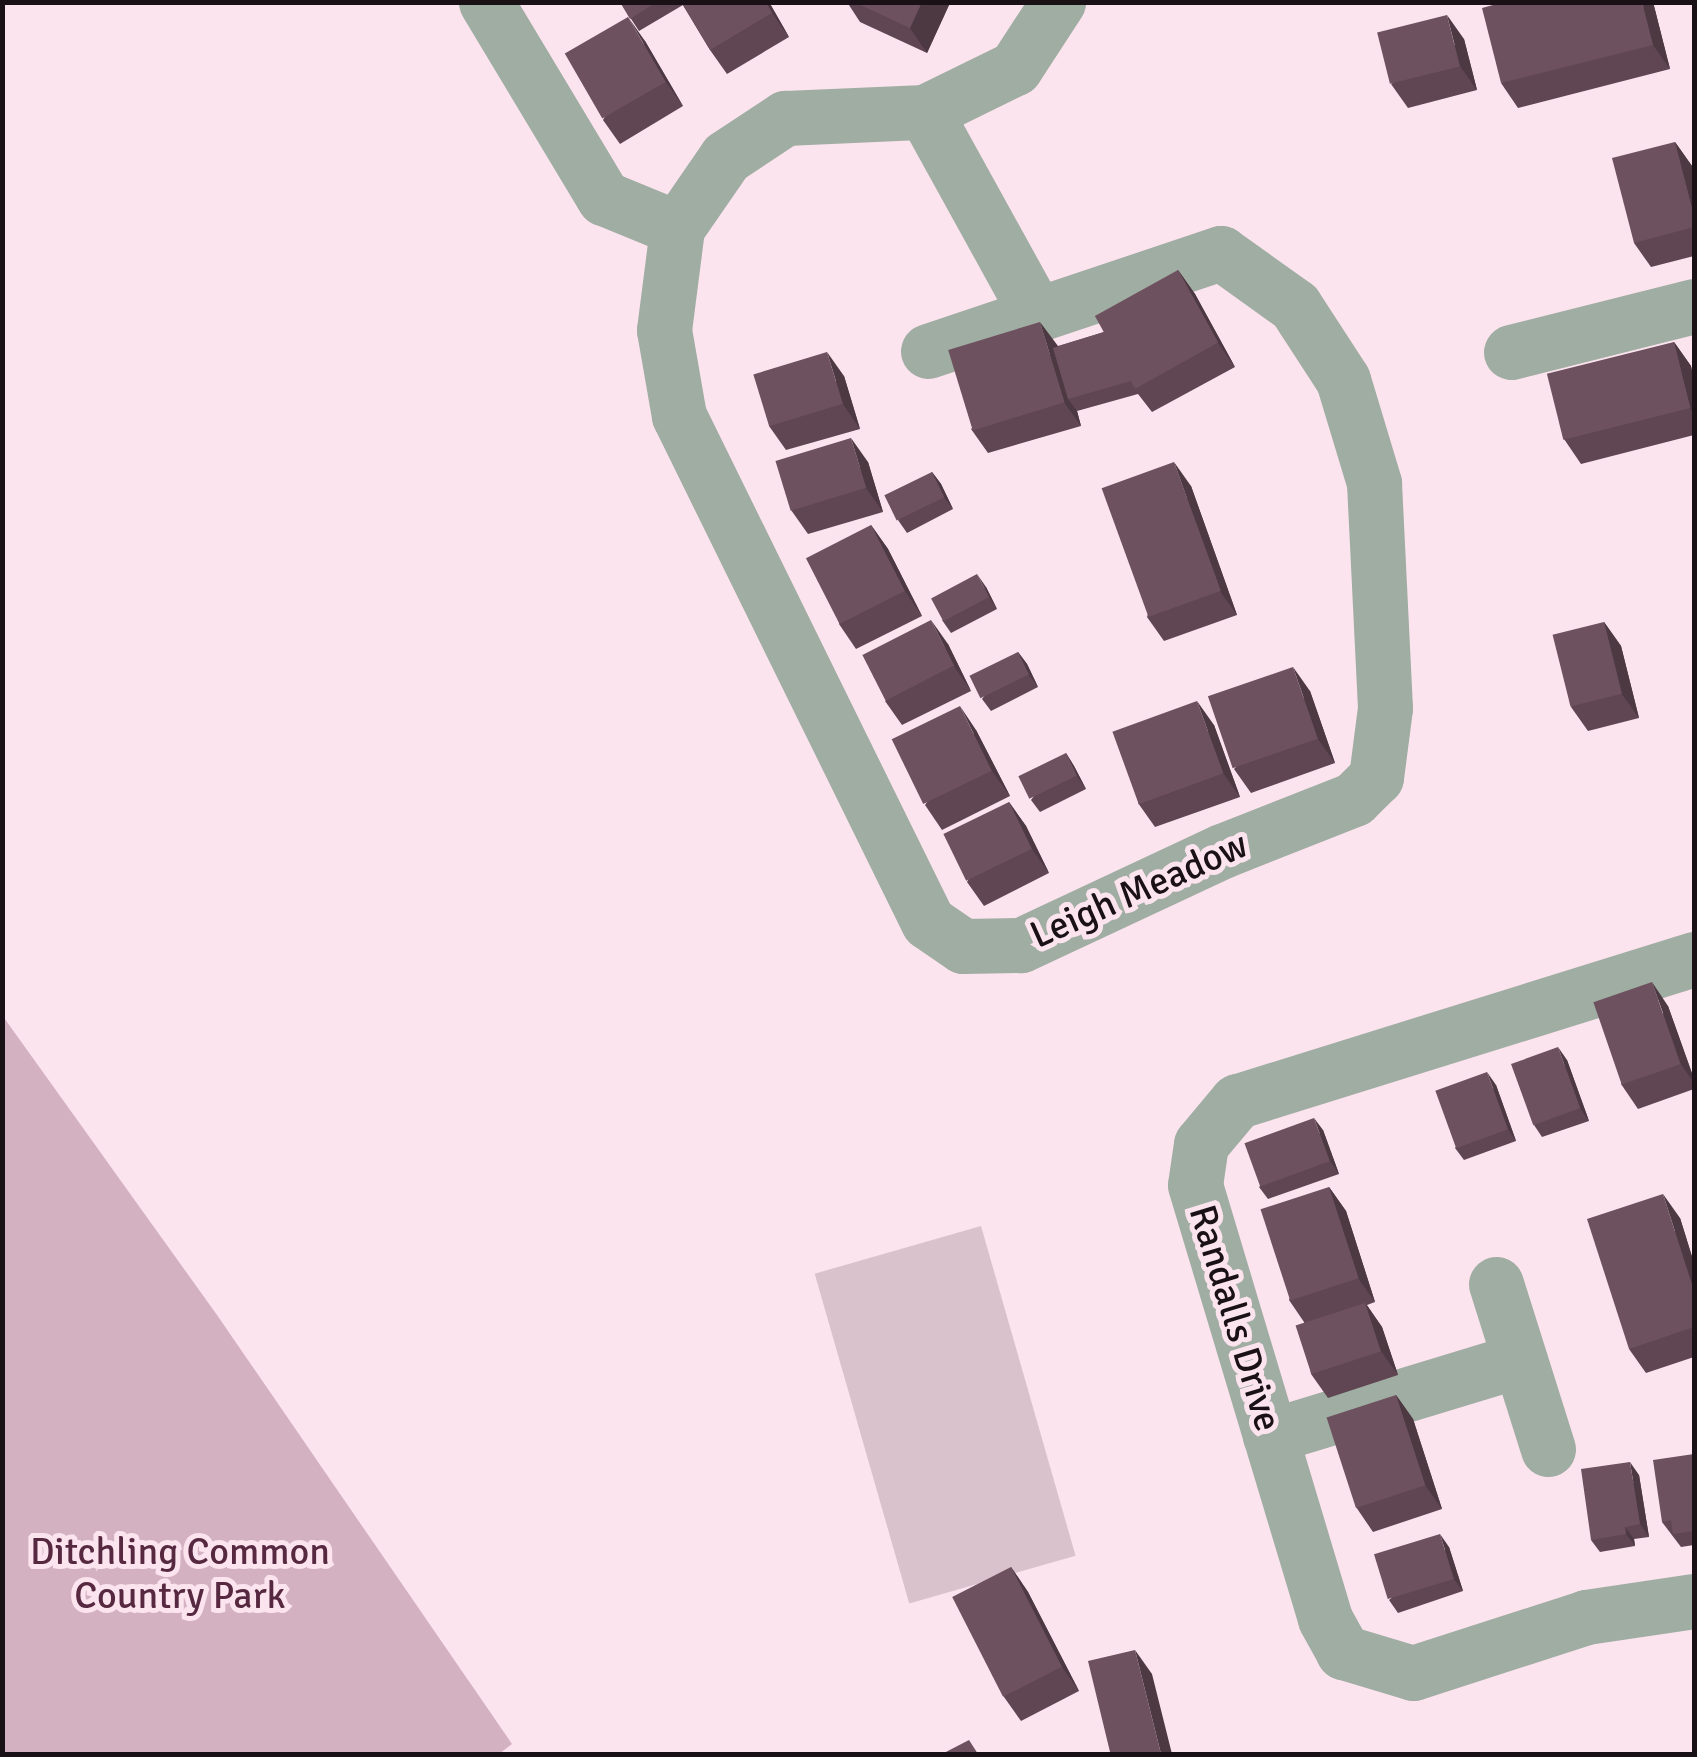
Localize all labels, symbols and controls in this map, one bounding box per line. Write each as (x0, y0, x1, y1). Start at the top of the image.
street label: Leigh Meadow (1023, 822, 1255, 958)
street label: Randalls Drive (1179, 1200, 1291, 1436)
park label: Ditchling Common Country Park (30, 1529, 330, 1618)

